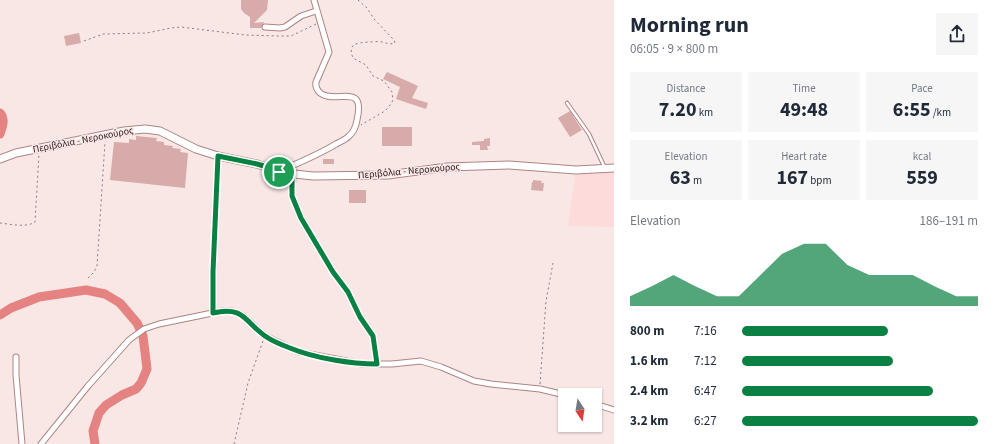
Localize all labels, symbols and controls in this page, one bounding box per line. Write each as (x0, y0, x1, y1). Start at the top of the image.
text: Morning run (630, 9, 749, 41)
button: share (936, 13, 978, 55)
text: 06:05 · 9 × 800 m (630, 40, 718, 58)
text: Distance (666, 81, 706, 96)
text: Time (792, 81, 816, 96)
text: Pace (911, 81, 933, 96)
text: 7.20 (659, 96, 696, 124)
text: 49:48 (780, 96, 828, 124)
text: 6:55 (893, 96, 931, 124)
text: km (696, 105, 713, 120)
text: /km (931, 105, 951, 120)
street label: Περιβόλια - Νεροκούρος (32, 123, 135, 157)
text: Elevation (665, 149, 707, 164)
text: Heart rate (781, 149, 827, 164)
text: kcal (913, 149, 931, 164)
pin (262, 155, 296, 189)
street label: Περιβόλια - Νεροκούρος (357, 160, 461, 182)
icon: arrive (268, 161, 290, 183)
text: 63 (670, 164, 691, 192)
text: 167 (776, 164, 808, 192)
text: 559 (906, 164, 938, 192)
text: m (691, 173, 702, 188)
text: bpm (808, 173, 832, 188)
text: Elevation (630, 212, 681, 230)
text: 186–191 m (920, 212, 978, 230)
text: 800 m (630, 322, 664, 340)
text: 7:16 (694, 322, 717, 340)
text: 1.6 km (630, 352, 669, 370)
text: 7:12 (694, 352, 717, 370)
text: 2.4 km (630, 382, 669, 400)
text: 6:47 (694, 382, 717, 400)
north arrow (558, 388, 602, 432)
map controls (558, 388, 602, 432)
text: 3.2 km (630, 412, 669, 430)
text: 6:27 (694, 412, 717, 430)

